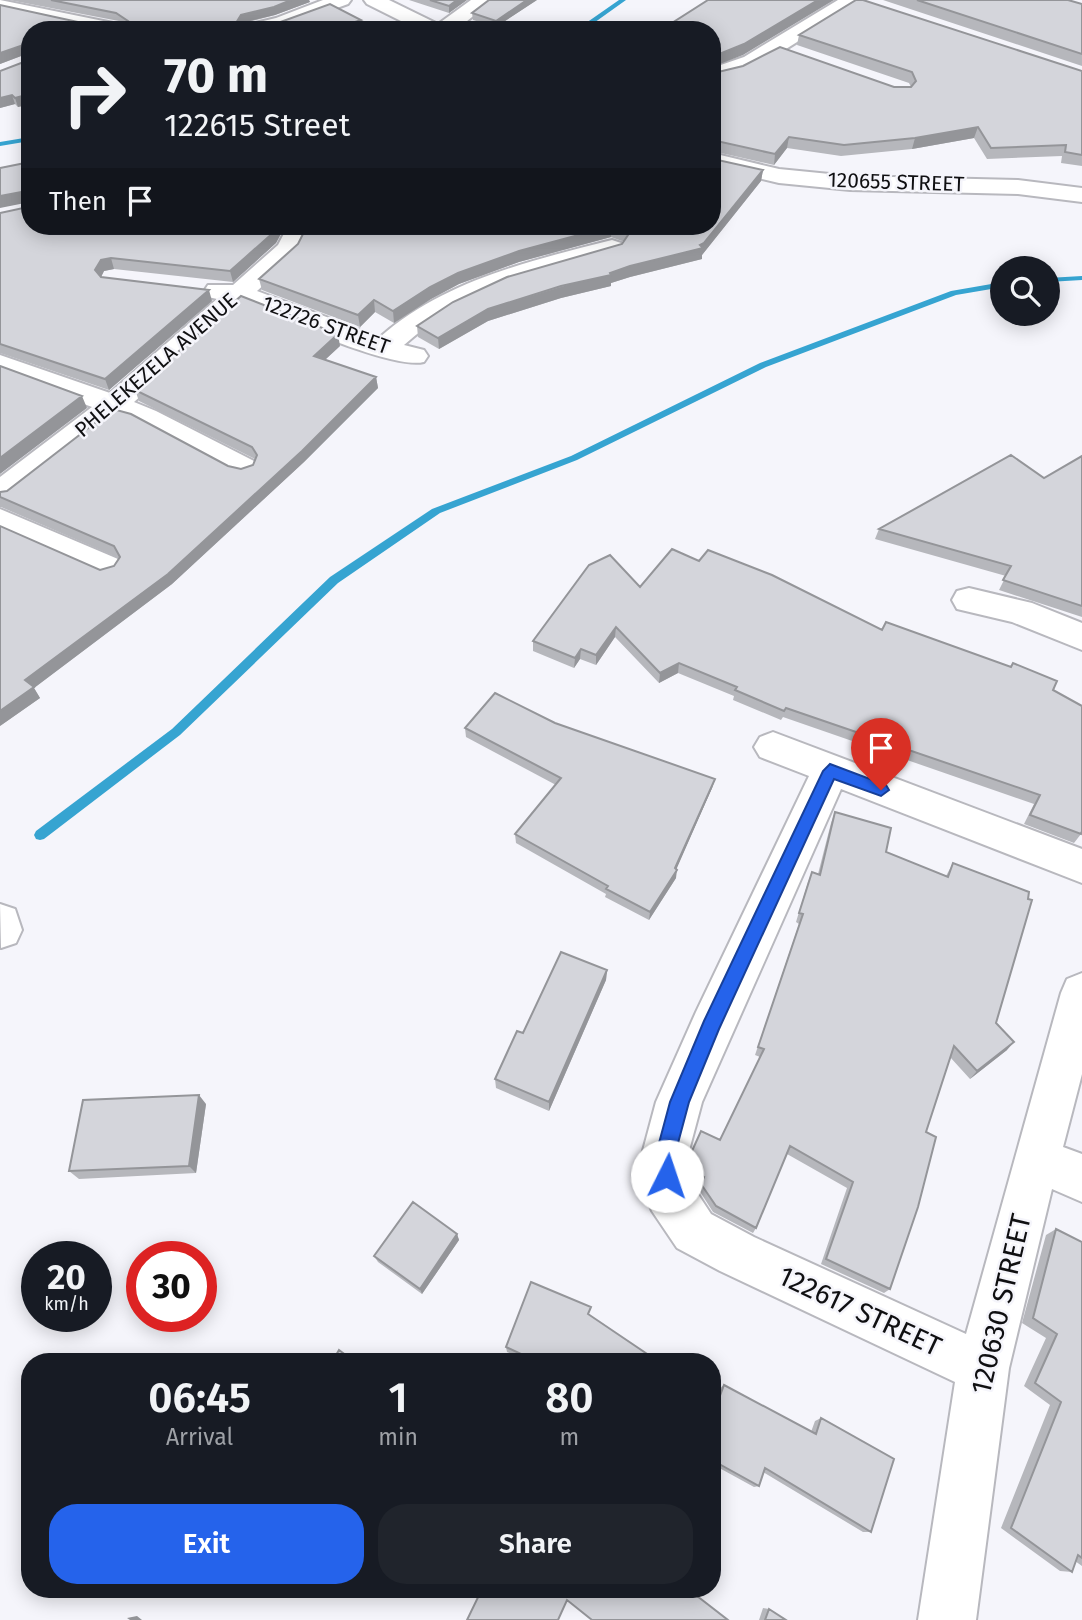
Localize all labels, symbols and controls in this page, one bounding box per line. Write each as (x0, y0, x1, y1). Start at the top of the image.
text: 70 m (164, 46, 268, 105)
icon: right (49, 49, 140, 140)
text: 122615 Street (164, 106, 350, 144)
street label: 120655 STREET (827, 167, 965, 197)
icon: arrive (121, 182, 159, 220)
text: Then (49, 186, 107, 217)
map controls (990, 256, 1060, 326)
button: search (990, 256, 1060, 326)
street label: PHELEKEZELA AVENUE (69, 287, 243, 443)
street label: 122726 STREET (259, 290, 393, 360)
pin (851, 718, 911, 790)
icon: arrive (862, 729, 900, 767)
position arrow (630, 1139, 704, 1213)
street label: 120630 STREET (964, 1210, 1038, 1397)
speed limit sign: 30 (126, 1241, 217, 1332)
text: 20 (47, 1256, 86, 1298)
street label: 122617 STREET (773, 1259, 947, 1363)
text: km/h (44, 1293, 89, 1315)
text: 06:45 (148, 1373, 251, 1423)
text: 1 (389, 1373, 408, 1423)
text: 80 (545, 1373, 594, 1423)
text: Arrival (166, 1423, 233, 1451)
text: min (378, 1423, 418, 1451)
text: m (560, 1423, 579, 1451)
button: Exit (49, 1504, 364, 1584)
button: Share (378, 1504, 693, 1584)

